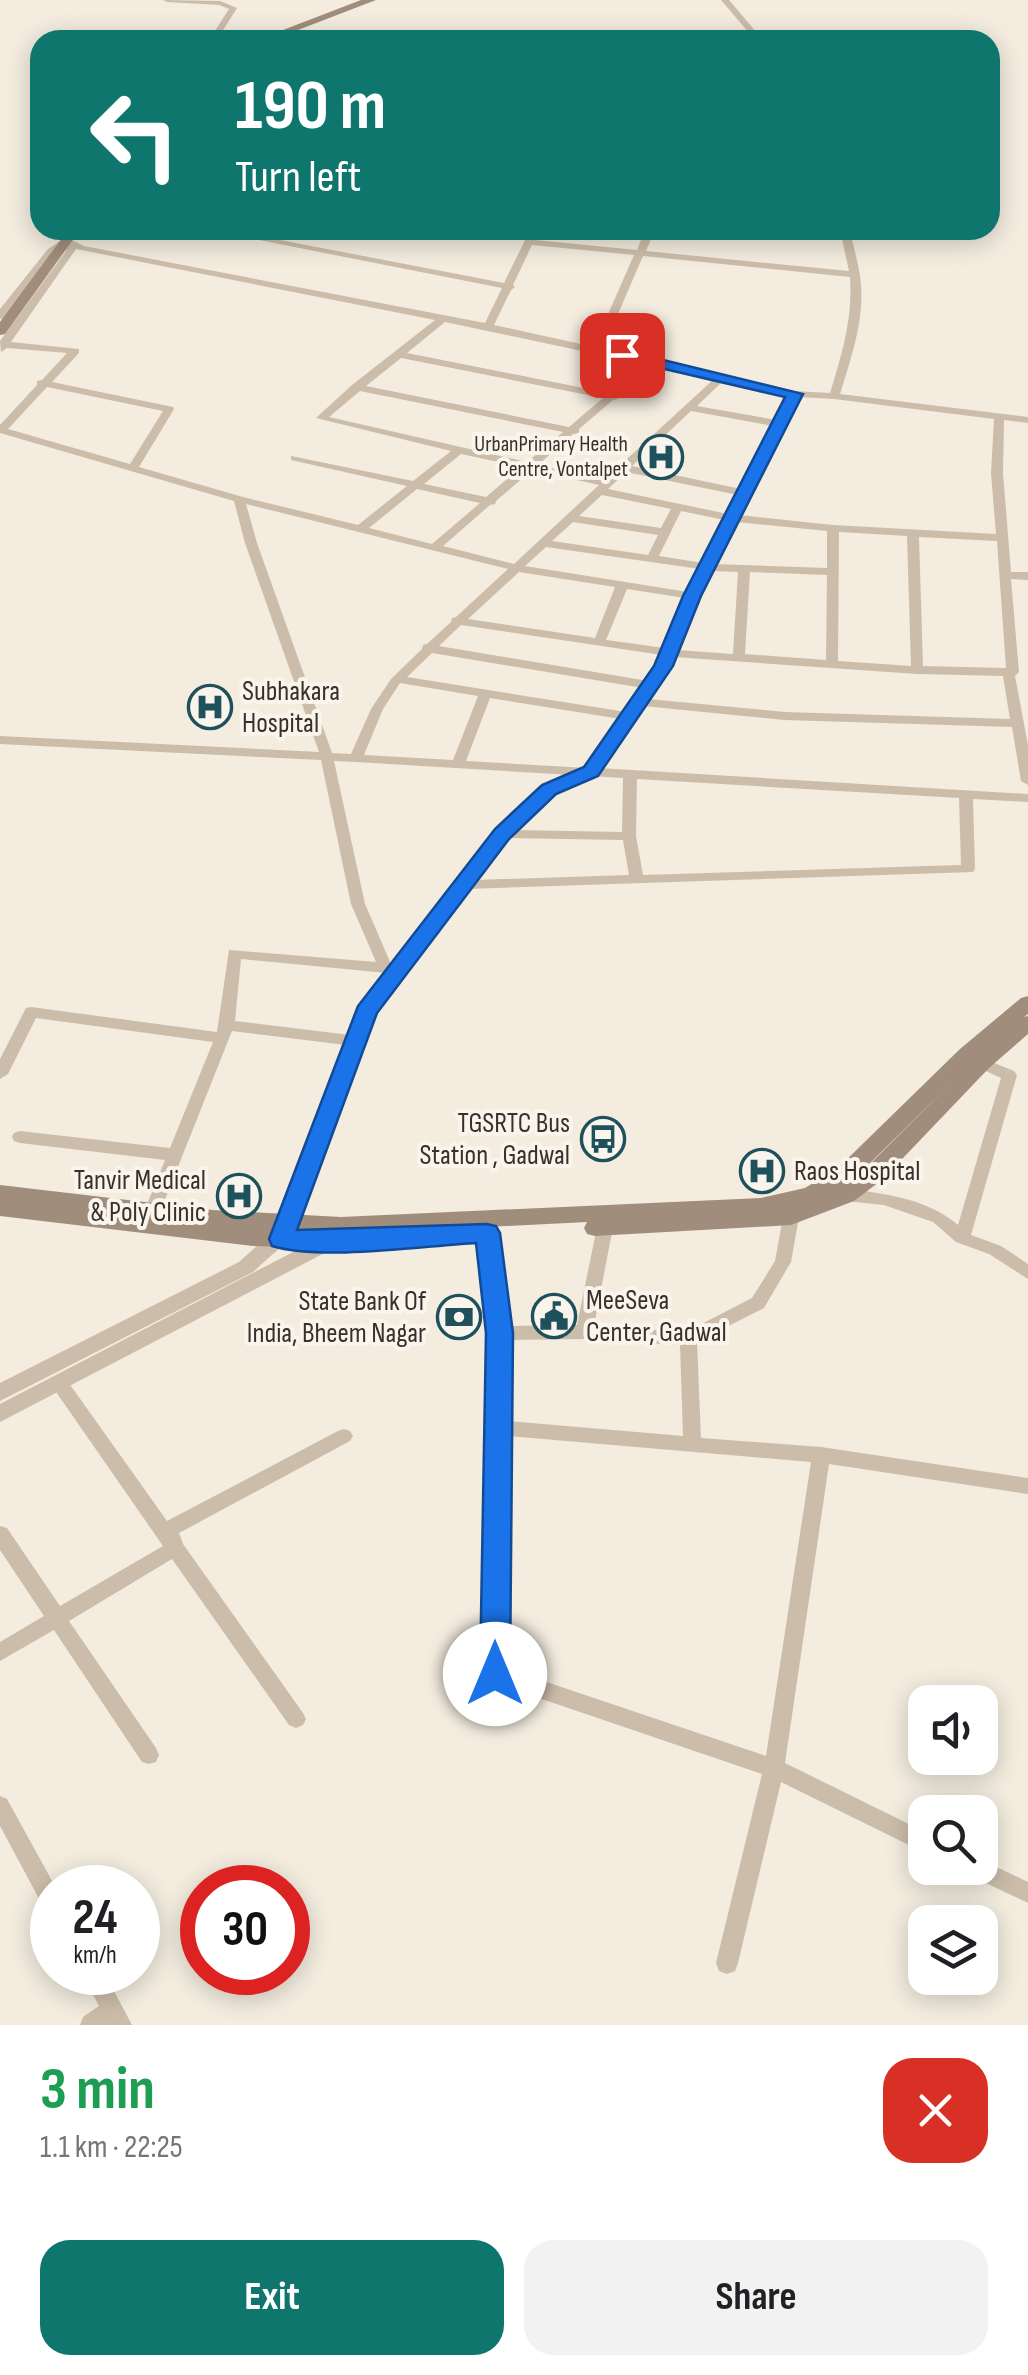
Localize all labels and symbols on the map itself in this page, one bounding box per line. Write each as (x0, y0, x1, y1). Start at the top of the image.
pin (580, 313, 665, 398)
place label: UrbanPrimary Health Centre, Vontalpet (474, 431, 628, 483)
hospital icon: UrbanPrimary Health Centre, Vontalpet (638, 434, 684, 480)
place label: Subhakara Hospital (242, 675, 340, 740)
hospital icon: Subhakara Hospital (187, 684, 233, 730)
place label: TGSRTC Bus Station , Gadwal (420, 1107, 570, 1172)
bus stop icon: TGSRTC Bus Station , Gadwal (580, 1116, 626, 1162)
hospital icon: Raos Hospital (739, 1148, 785, 1194)
place label: Raos Hospital (794, 1155, 921, 1188)
place label: Tanvir Medical & Poly Clinic (74, 1164, 206, 1229)
hospital icon: Tanvir Medical & Poly Clinic (216, 1173, 262, 1219)
place label: MeeSeva Center, Gadwal (586, 1284, 727, 1349)
place label: State Bank Of India, Bheem Nagar (247, 1285, 427, 1350)
public building icon: MeeSeva Center, Gadwal (531, 1293, 577, 1339)
bank icon: State Bank Of India, Bheem Nagar (436, 1294, 482, 1340)
position arrow (443, 1622, 547, 1726)
speed limit sign: 30 (180, 1865, 310, 1995)

